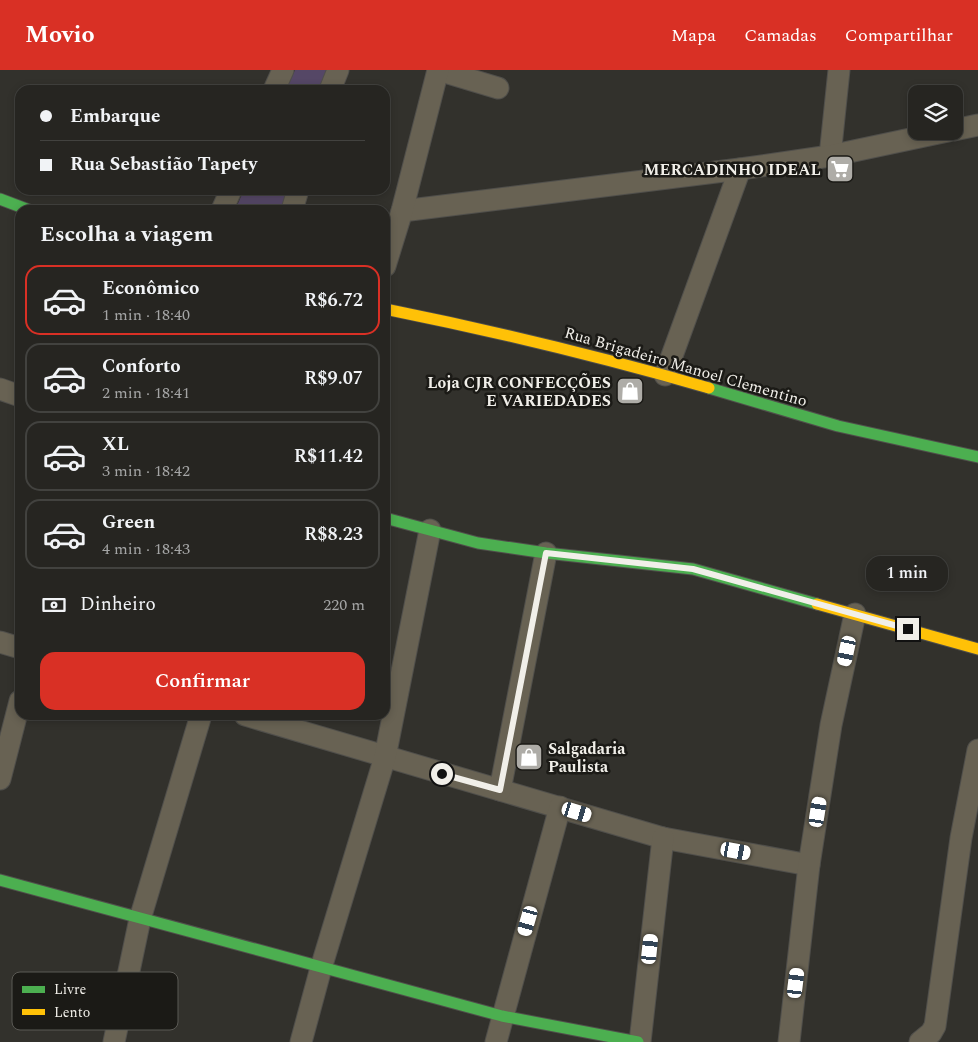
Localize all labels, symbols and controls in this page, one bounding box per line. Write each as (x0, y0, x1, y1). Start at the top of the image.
text: Movio (25, 17, 95, 53)
text: Mapa (671, 22, 716, 49)
text: Camadas (744, 22, 817, 49)
text: Compartilhar (845, 22, 953, 49)
map controls (908, 85, 963, 140)
button: layers (908, 85, 963, 140)
text: Embarque (70, 102, 160, 131)
text: Rua Sebastião Tapety (70, 150, 257, 179)
supermarket icon: MERCADINHO IDEAL (825, 154, 855, 184)
place label: MERCADINHO IDEAL (644, 158, 821, 182)
text: Escolha a viagem (40, 218, 213, 251)
text: Econômico (102, 274, 199, 303)
icon: car (42, 278, 87, 323)
text: R$6.72 (304, 286, 363, 315)
text: 1 min · 18:40 (102, 303, 190, 327)
street label: Rua Brigadeiro Manoel Clementino (562, 321, 810, 413)
text: Conforto (102, 352, 181, 381)
icon: car (42, 356, 87, 401)
text: R$9.07 (304, 364, 363, 393)
place label: Loja CJR CONFECÇÕES E VARIEDADES (427, 371, 611, 413)
shop icon: Loja CJR CONFECÇÕES E VARIEDADES (615, 376, 645, 406)
text: 2 min · 18:41 (102, 381, 190, 405)
text: XL (102, 430, 129, 459)
icon: car (42, 434, 87, 479)
text: R$11.42 (294, 442, 363, 471)
text: 3 min · 18:42 (102, 459, 190, 483)
text: Green (102, 508, 155, 537)
icon: car (42, 512, 87, 557)
text: R$8.23 (304, 520, 363, 549)
text: 4 min · 18:43 (102, 537, 190, 561)
callout: 1 min (867, 556, 949, 592)
text: 1 min (886, 561, 928, 585)
text: Dinheiro (80, 590, 156, 619)
icon: cash (40, 591, 68, 619)
text: 220 m (323, 593, 365, 617)
route end (897, 618, 919, 640)
car (836, 635, 857, 667)
button: Confirmar (40, 652, 365, 710)
place label: Salgadaria Paulista (548, 737, 626, 779)
shop icon: Salgadaria Paulista (514, 742, 544, 772)
route start (431, 763, 453, 785)
car (808, 796, 827, 828)
car (560, 800, 593, 824)
car (719, 841, 752, 861)
car (516, 905, 539, 937)
car (640, 933, 659, 965)
car (786, 967, 805, 999)
legend (12, 972, 178, 1030)
text: Livre (54, 979, 87, 1000)
text: Lento (54, 1002, 90, 1023)

